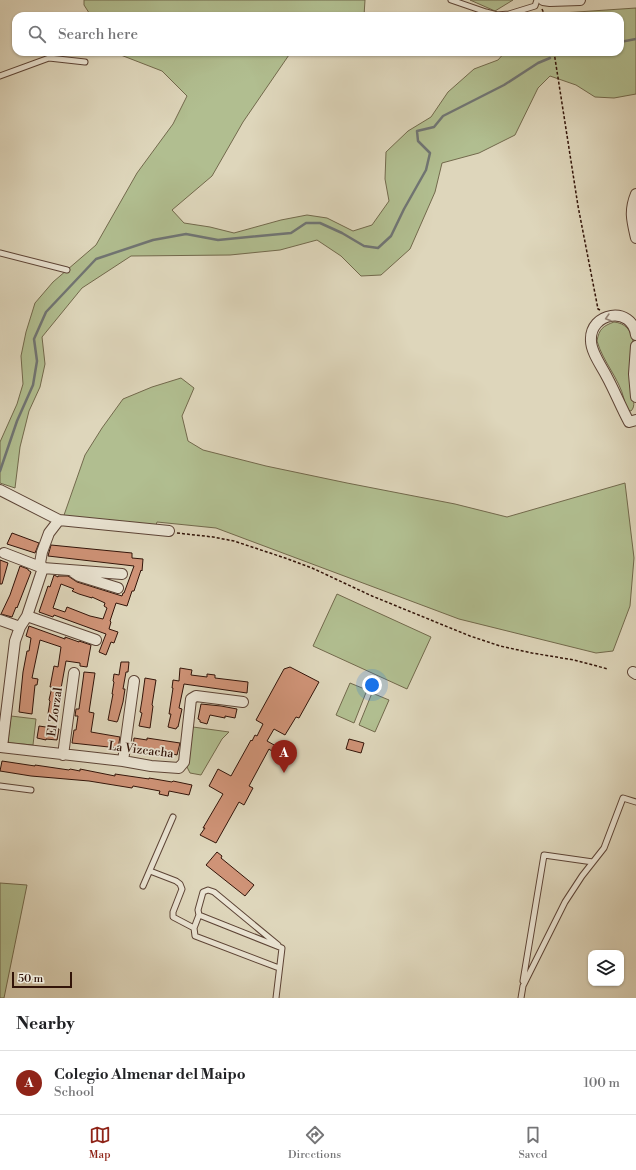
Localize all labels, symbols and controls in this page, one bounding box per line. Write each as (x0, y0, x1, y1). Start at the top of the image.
search box (12, 12, 624, 56)
icon: search (26, 23, 48, 45)
text: Search here (58, 25, 138, 44)
one-way arrow (605, 313, 612, 321)
your location (362, 675, 382, 695)
street label: El Zorzal (44, 686, 66, 738)
street label: La Vizcacha (108, 739, 175, 762)
pin: A (271, 740, 297, 773)
map controls (588, 950, 624, 986)
button: layers (588, 950, 624, 986)
scale bar (12, 970, 72, 989)
text: 50 m (18, 972, 43, 986)
text: Nearby (16, 1013, 75, 1035)
text: Colegio Almenar del Maipo (54, 1065, 246, 1084)
text: A (24, 1075, 34, 1091)
text: 100 m (584, 1075, 620, 1091)
text: School (54, 1084, 94, 1100)
tab: Map (89, 1124, 111, 1162)
tab: Directions (288, 1124, 341, 1162)
tab: Saved (518, 1124, 547, 1162)

